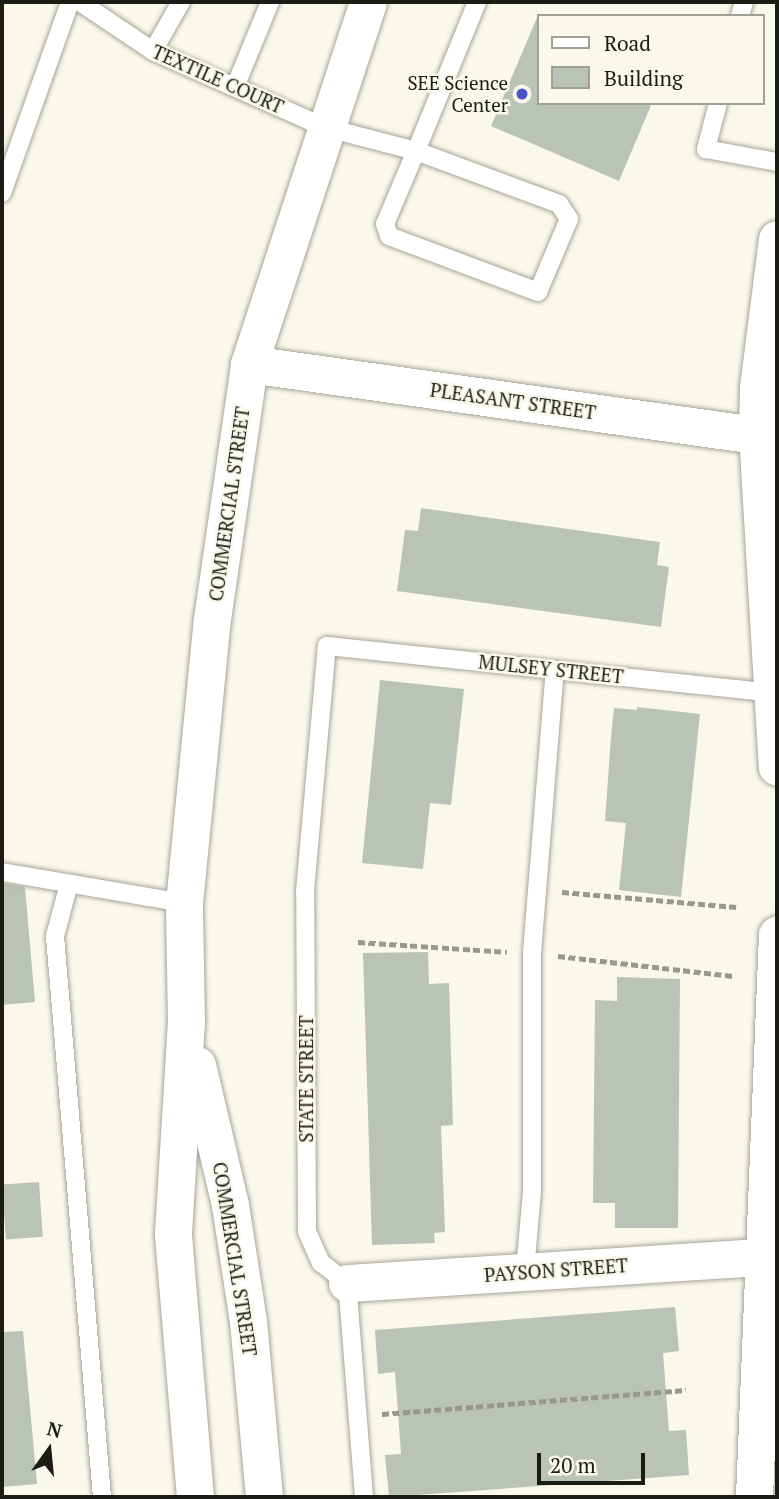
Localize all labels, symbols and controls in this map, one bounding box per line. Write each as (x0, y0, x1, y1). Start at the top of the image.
legend (538, 14, 765, 105)
text: Road (604, 29, 651, 57)
street label: TEXTILE COURT (149, 40, 287, 118)
text: Building (604, 64, 683, 92)
place label: SEE Science Center (407, 72, 508, 116)
marker: SEE Science Center (514, 86, 530, 102)
street label: PLEASANT STREET (429, 378, 597, 424)
street label: COMMERCIAL STREET (204, 405, 254, 603)
street label: MULSEY STREET (477, 650, 625, 688)
street label: STATE STREET (295, 1015, 317, 1143)
street label: COMMERCIAL STREET (208, 1160, 262, 1358)
street label: PAYSON STREET (483, 1254, 629, 1286)
north arrow (14, 1415, 84, 1485)
text: N (44, 1415, 65, 1443)
scale bar (541, 1440, 650, 1484)
text: 20 m (550, 1451, 596, 1479)

